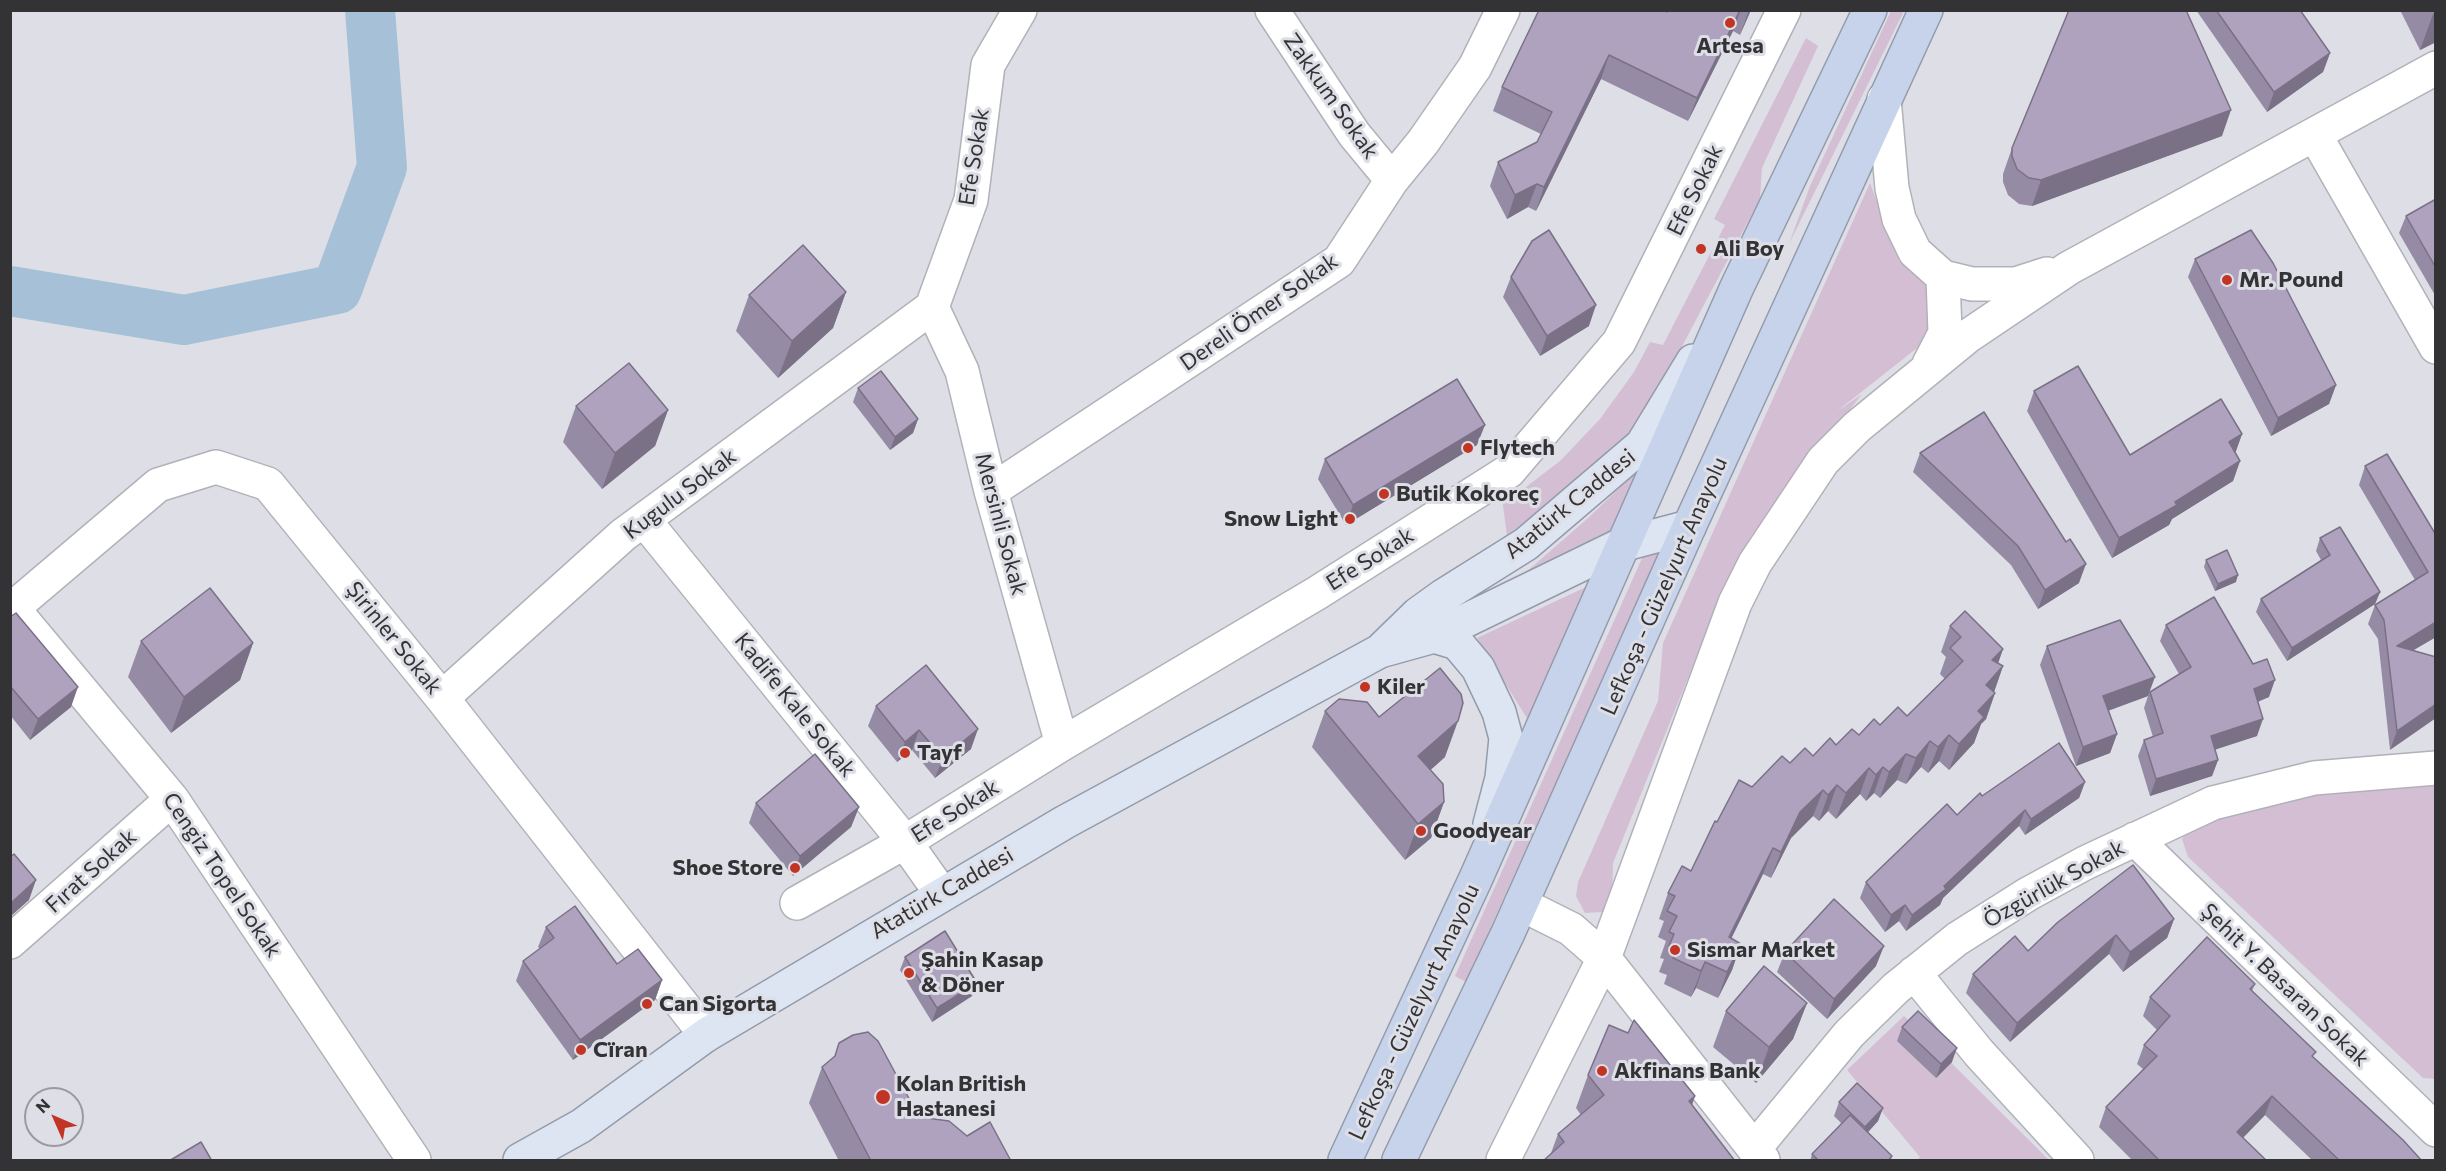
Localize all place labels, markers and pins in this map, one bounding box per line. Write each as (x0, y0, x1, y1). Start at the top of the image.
marker: Artesa (1723, 16, 1737, 30)
place label: Artesa (1696, 33, 1764, 59)
place label: Ali Boy (1713, 236, 1784, 262)
marker: Ali Boy (1694, 242, 1708, 256)
place label: Mr. Pound (2239, 267, 2343, 293)
marker: Mr. Pound (2220, 273, 2234, 287)
place label: Flytech (1480, 435, 1555, 461)
marker: Flytech (1461, 441, 1475, 455)
place label: Butik Kokoreç (1396, 481, 1539, 507)
marker: Butik Kokoreç (1377, 487, 1391, 501)
place label: Snow Light (1224, 506, 1338, 532)
marker: Snow Light (1343, 512, 1357, 526)
place label: Kiler (1377, 674, 1425, 700)
marker: Kiler (1358, 680, 1372, 694)
place label: Tayf (917, 740, 962, 766)
marker: Tayf (898, 746, 912, 760)
place label: Goodyear (1433, 818, 1532, 844)
marker: Goodyear (1414, 824, 1428, 838)
place label: Shoe Store (672, 855, 783, 881)
marker: Shoe Store (788, 861, 802, 875)
place label: Sismar Market (1687, 937, 1835, 963)
marker: Sismar Market (1668, 943, 1682, 957)
place label: Şahin Kasap & Döner (921, 947, 1043, 998)
marker: Şahin Kasap & Döner (902, 966, 916, 980)
place label: Can Sigorta (659, 991, 777, 1017)
marker: Can Sigorta (640, 997, 654, 1011)
place label: Cïran (593, 1037, 648, 1063)
marker: Cïran (574, 1043, 588, 1057)
place label: Akfinans Bank (1614, 1058, 1761, 1084)
marker: Akfinans Bank (1595, 1064, 1609, 1078)
place label: Kolan British Hastanesi (896, 1071, 1026, 1122)
marker: Kolan British Hastanesi (874, 1088, 892, 1106)

